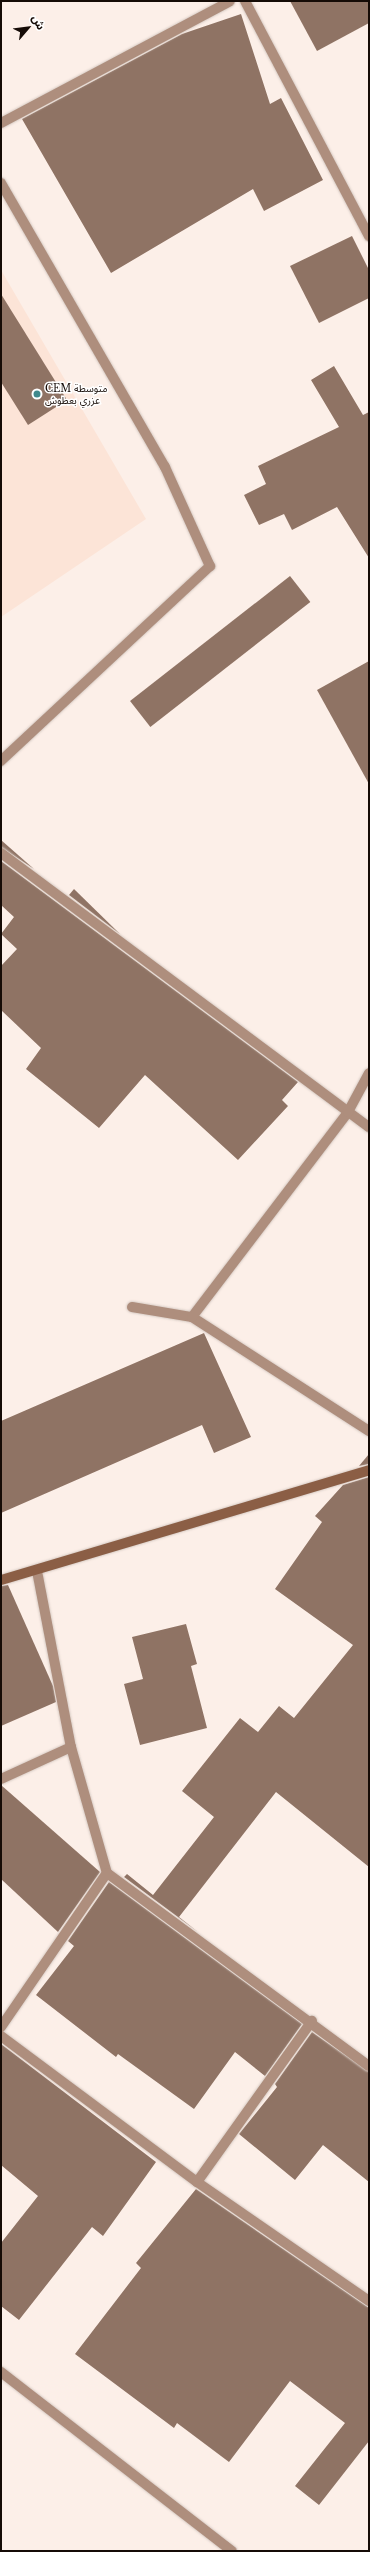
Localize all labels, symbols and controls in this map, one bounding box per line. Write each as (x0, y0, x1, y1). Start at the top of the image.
north arrow (8, 8, 48, 48)
text: ش (29, 12, 48, 32)
place label: CEM متوسطة عزري بعطوش (45, 382, 108, 406)
marker: CEM متوسطة عزري بعطوش (32, 389, 42, 399)

